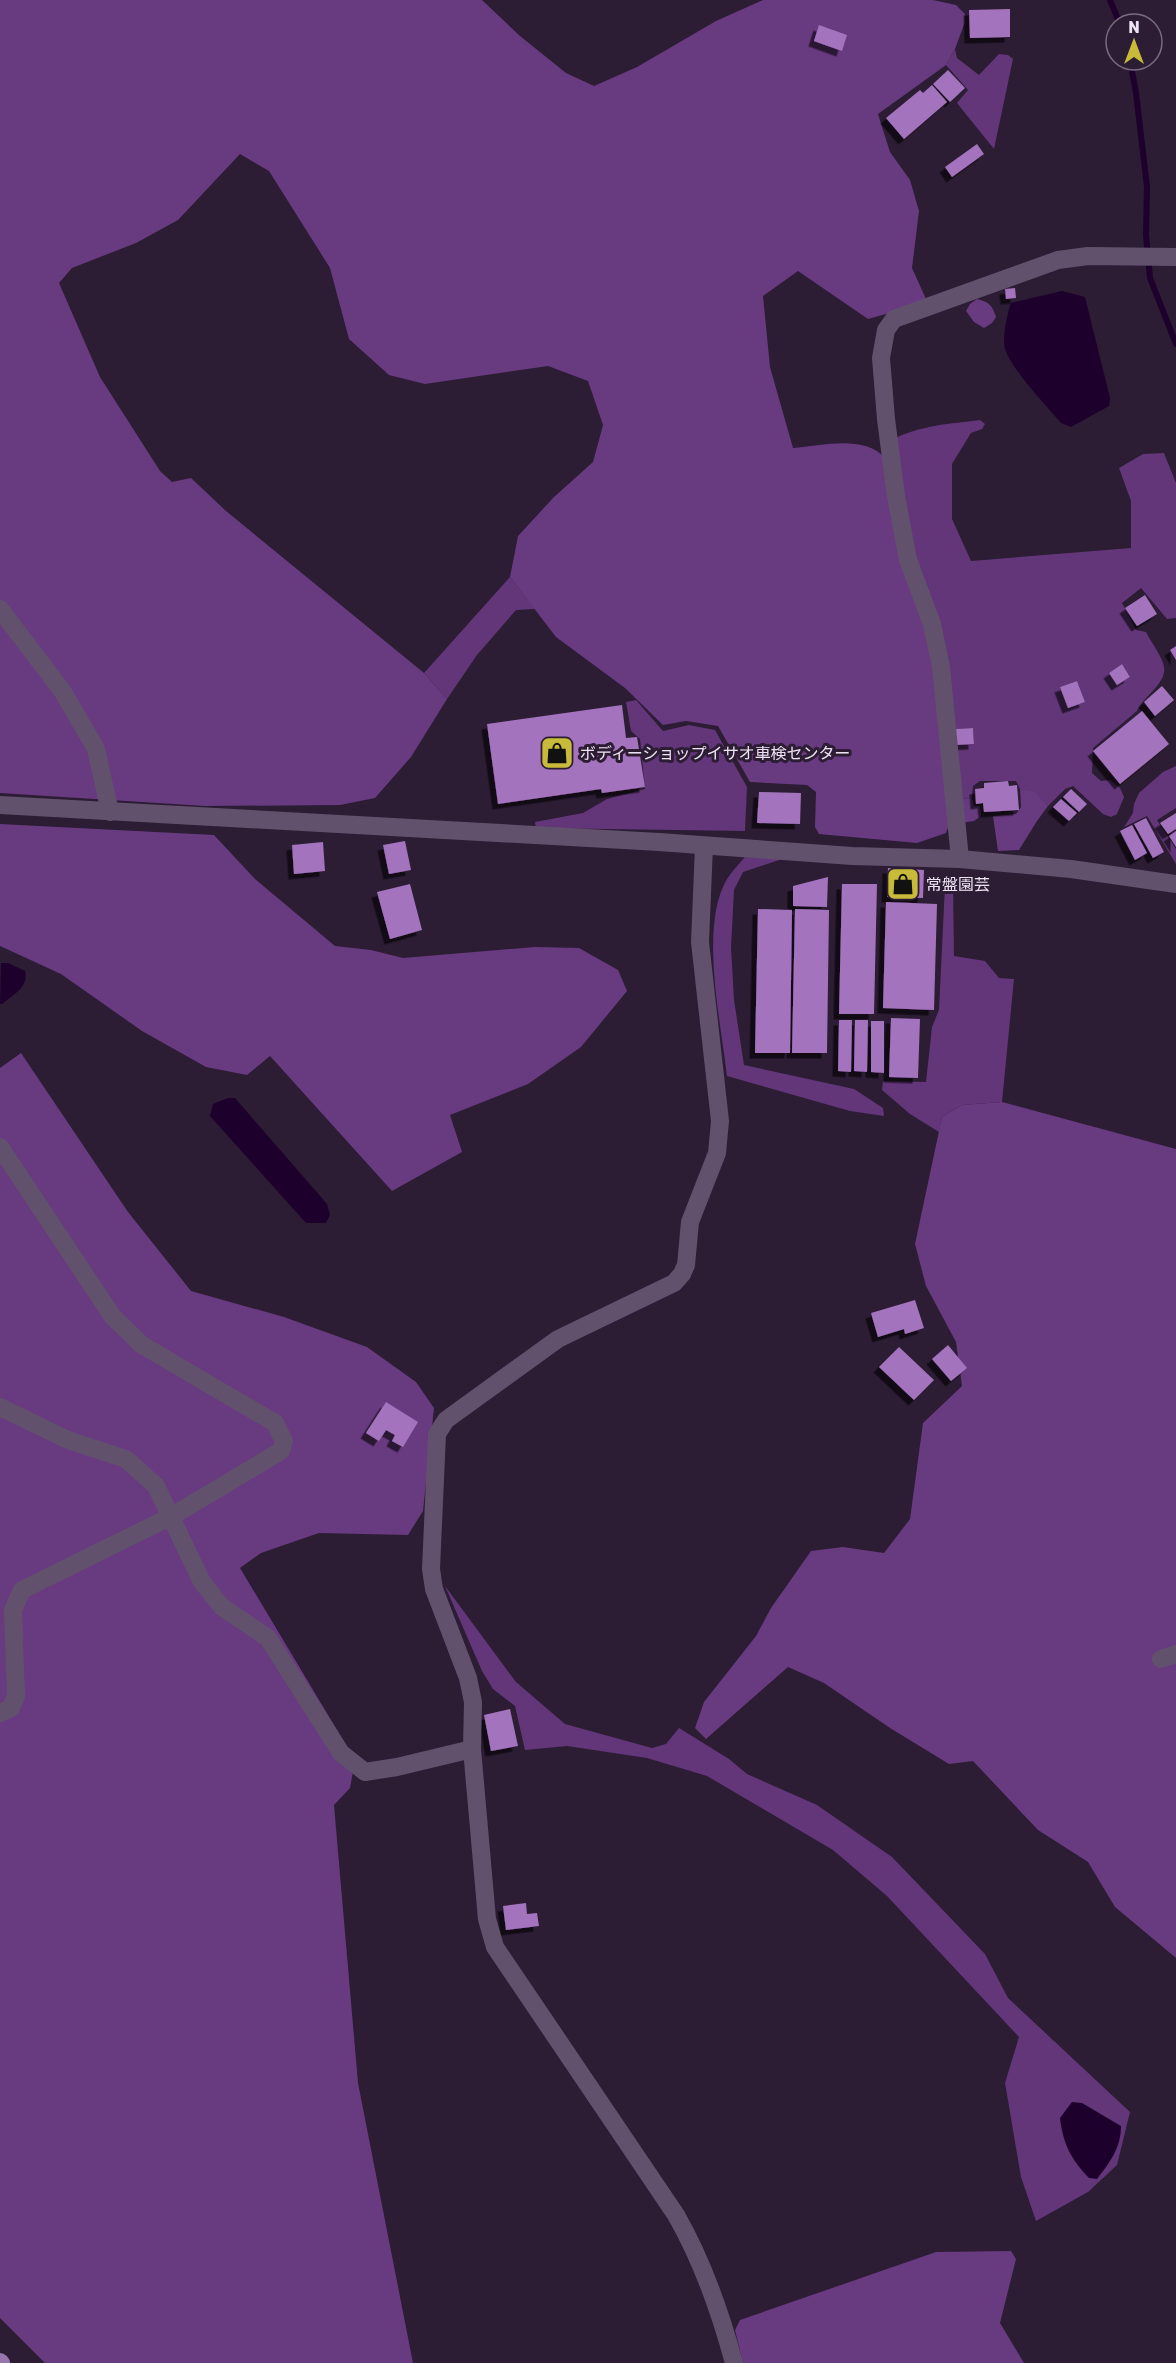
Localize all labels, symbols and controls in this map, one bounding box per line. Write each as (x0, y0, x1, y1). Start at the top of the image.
north arrow (1104, 12, 1164, 72)
text: N (1128, 18, 1140, 37)
shop icon: ボディーショップイサオ車検センター (539, 735, 575, 771)
place label: ボディーショップイサオ車検センター (580, 744, 851, 763)
shop icon: 常盤園芸 (885, 866, 921, 902)
place label: 常盤園芸 (926, 875, 990, 894)

